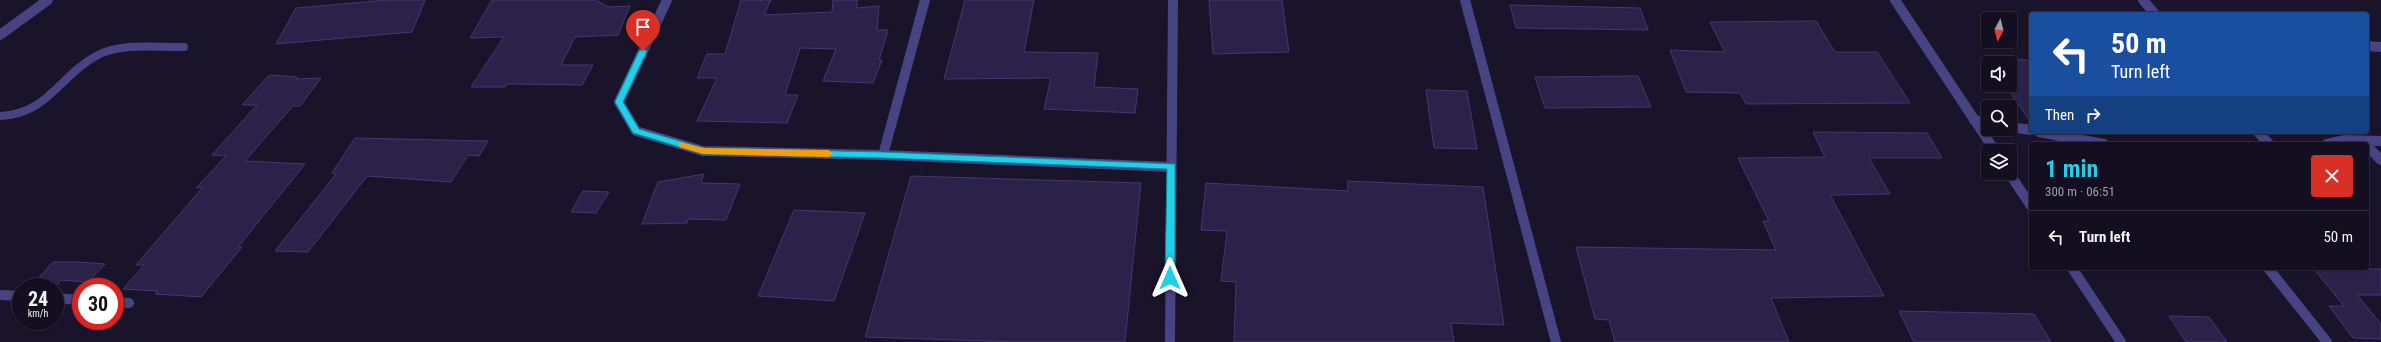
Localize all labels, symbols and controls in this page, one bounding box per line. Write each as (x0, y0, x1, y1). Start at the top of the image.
pin (626, 10, 660, 51)
north arrow (1981, 12, 2017, 48)
map controls (1981, 12, 2017, 180)
icon: arrive (632, 16, 654, 38)
text: 50 m (2111, 27, 2167, 60)
icon: left (2045, 28, 2097, 80)
button: sound (1981, 56, 2017, 92)
text: Turn left (2111, 61, 2170, 82)
button: search (1981, 100, 2017, 136)
icon: right (2082, 104, 2104, 126)
text: Then (2045, 106, 2074, 124)
button: layers (1981, 144, 2017, 180)
text: 1 min (2045, 155, 2098, 183)
button: close (2311, 155, 2353, 197)
text: 300 m · 06:51 (2045, 184, 2115, 199)
icon: left (2045, 226, 2067, 248)
text: Turn left (2079, 228, 2130, 246)
text: 50 m (2323, 228, 2353, 246)
position arrow (1149, 257, 1191, 299)
speed limit sign: 30 (72, 278, 124, 330)
text: 24 (28, 287, 48, 311)
text: km/h (28, 308, 48, 319)

